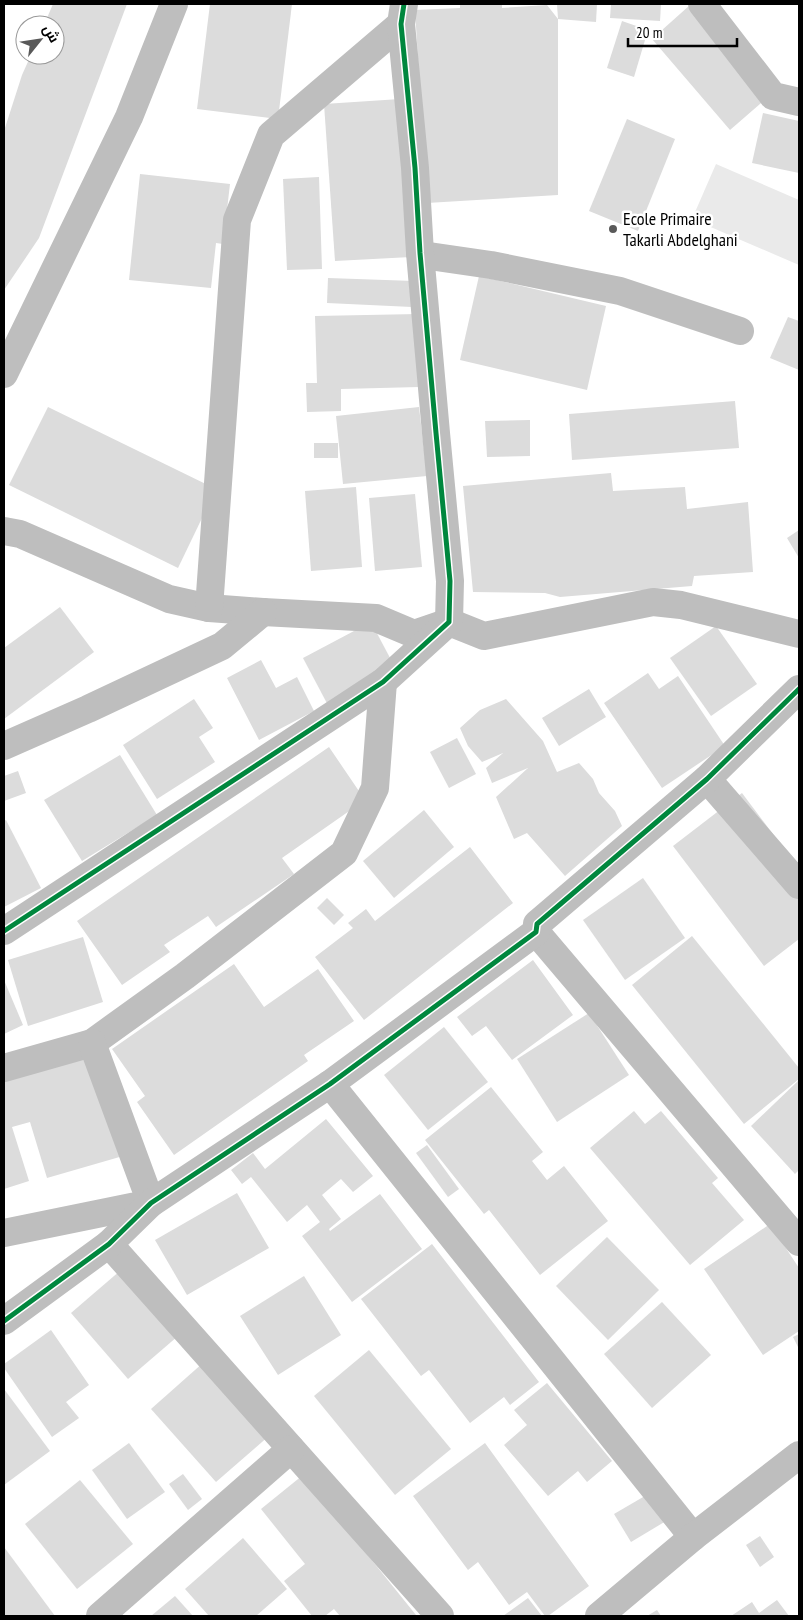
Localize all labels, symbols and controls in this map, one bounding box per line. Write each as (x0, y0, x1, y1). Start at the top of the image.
north arrow (15, 15, 65, 65)
scale bar (628, 15, 737, 47)
text: ش (39, 21, 64, 46)
text: 20 m (636, 23, 662, 42)
place label: Ecole Primaire Takarli Abdelghani (623, 207, 738, 251)
marker: Ecole Primaire Takarli Abdelghani (607, 223, 619, 235)

